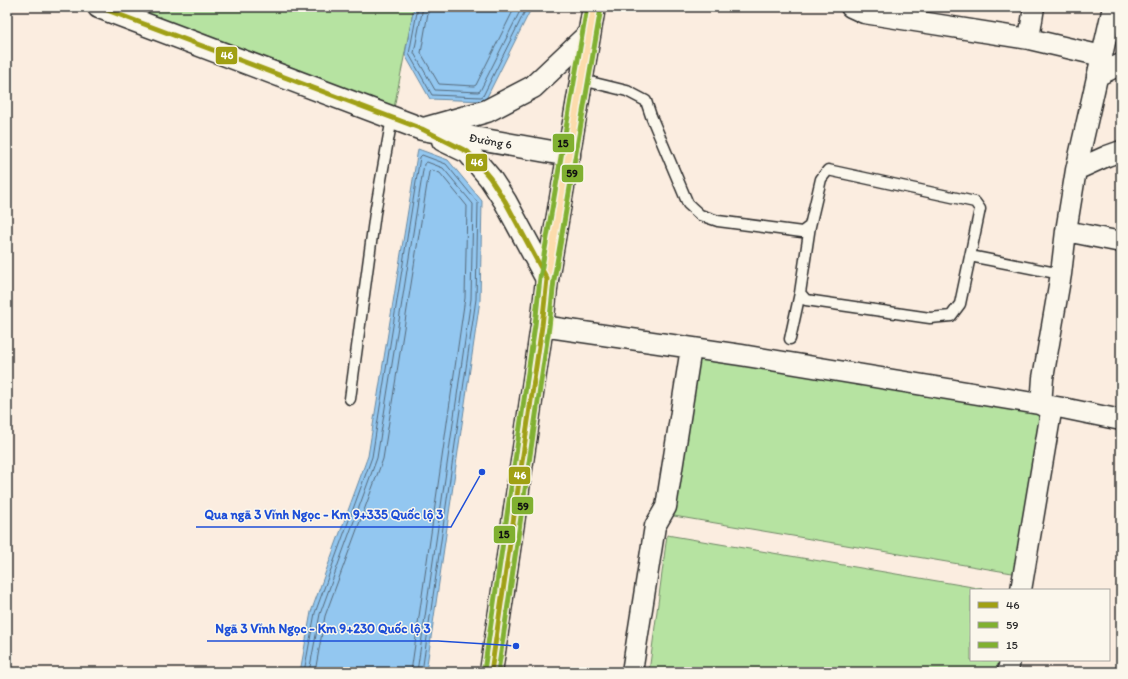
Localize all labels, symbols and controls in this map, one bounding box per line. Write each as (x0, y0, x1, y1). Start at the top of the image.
line badge: 46 (215, 46, 238, 65)
text: 46 (221, 49, 233, 62)
street label: Đường 6 (468, 130, 513, 152)
line badge: 15 (552, 133, 575, 153)
text: 15 (558, 137, 569, 150)
line badge: 46 (465, 153, 488, 172)
text: 46 (471, 156, 483, 169)
line badge: 59 (561, 164, 584, 183)
text: 59 (566, 167, 578, 180)
line badge: 46 (508, 466, 531, 485)
text: 46 (514, 469, 526, 482)
line badge: 59 (511, 496, 534, 515)
text: 59 (517, 500, 529, 513)
callout: Qua ngã 3 Vĩnh Ngọc - Km 9+335 Quốc lộ 3 (196, 502, 451, 527)
text: Qua ngã 3 Vĩnh Ngọc - Km 9+335 Quốc lộ 3 (205, 507, 443, 523)
line badge: 15 (493, 525, 516, 544)
text: 15 (499, 528, 510, 541)
legend (970, 589, 1110, 661)
text: 46 (1006, 598, 1020, 612)
callout: Ngã 3 Vĩnh Ngọc - Km 9+230 Quốc lộ 3 (207, 616, 438, 641)
text: 59 (1006, 618, 1019, 632)
text: Ngã 3 Vĩnh Ngọc - Km 9+230 Quốc lộ 3 (215, 621, 431, 637)
text: 15 (1006, 638, 1018, 652)

